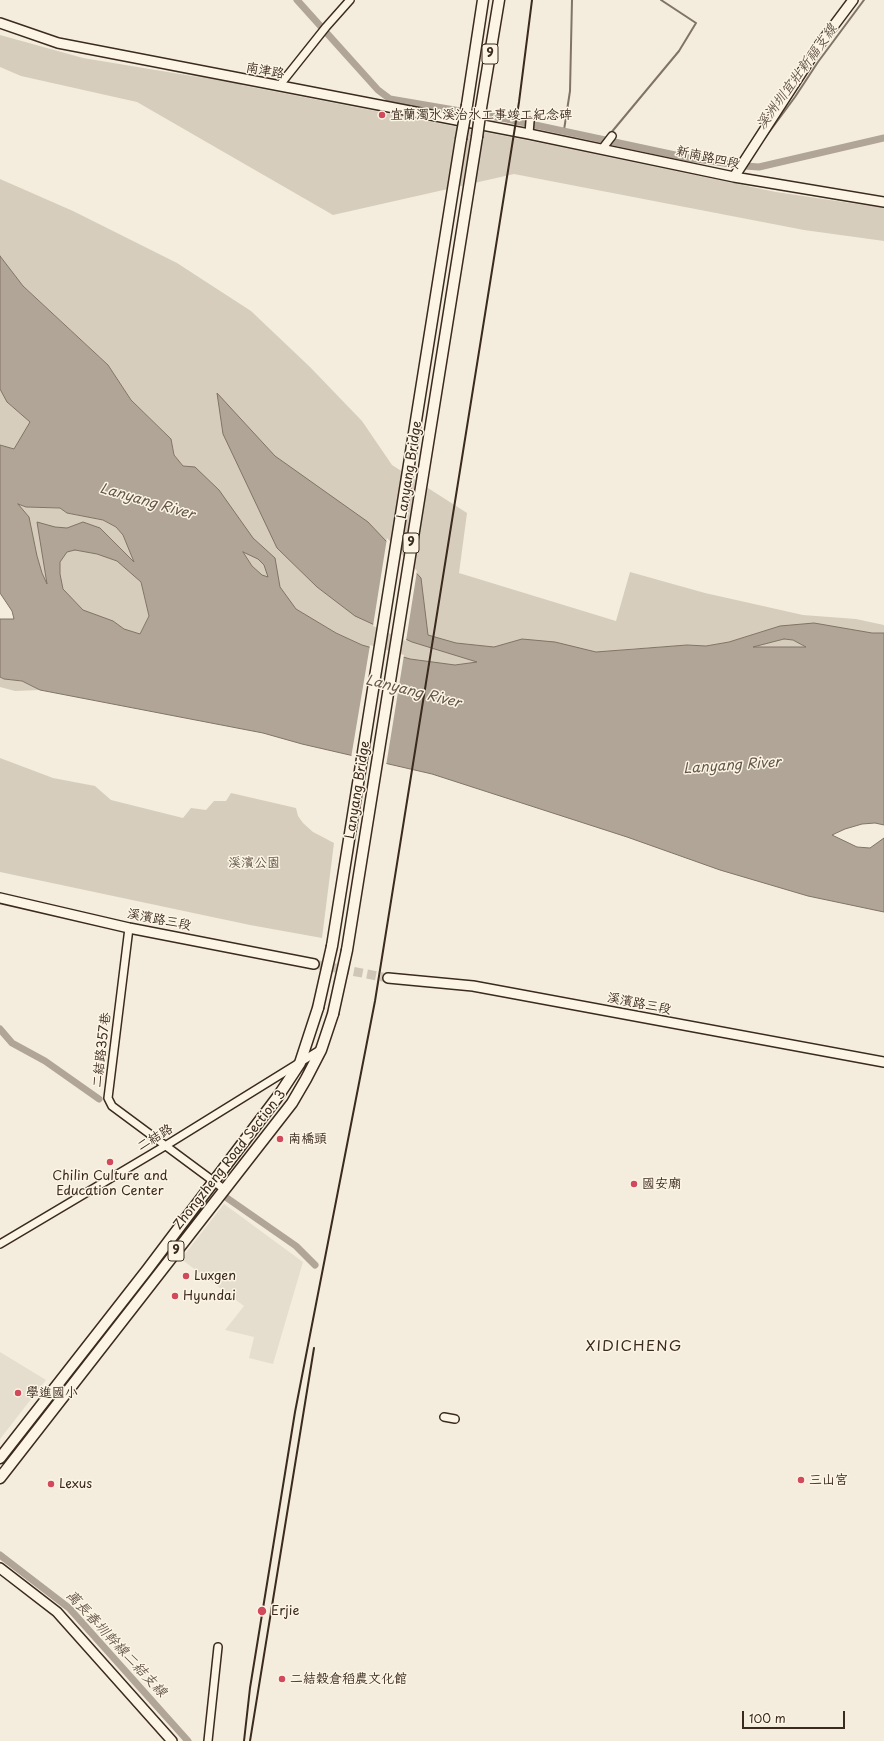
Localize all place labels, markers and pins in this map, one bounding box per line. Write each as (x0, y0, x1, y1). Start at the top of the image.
place label: 宜蘭濁水溪治水工事竣工紀念碑 (390, 107, 572, 123)
marker: 宜蘭濁水溪治水工事竣工紀念碑 (377, 110, 387, 120)
place label: 南橋頭 (288, 1131, 327, 1147)
marker: 南橋頭 (275, 1134, 285, 1144)
marker: Chilin Culture and Education Center (105, 1157, 115, 1167)
place label: Chilin Culture and Education Center (52, 1168, 168, 1199)
place label: 國安廟 (642, 1176, 681, 1192)
marker: 國安廟 (629, 1179, 639, 1189)
place label: Luxgen (194, 1268, 236, 1284)
marker: Luxgen (181, 1271, 191, 1281)
place label: Hyundai (183, 1288, 236, 1304)
marker: Hyundai (170, 1291, 180, 1301)
place label: 學進國小 (26, 1385, 78, 1401)
marker: 學進國小 (13, 1388, 23, 1398)
place label: 三山宮 (809, 1472, 848, 1488)
marker: 三山宮 (796, 1475, 806, 1485)
place label: Lexus (59, 1476, 92, 1492)
marker: Lexus (46, 1479, 56, 1489)
place label: Erjie (271, 1603, 299, 1619)
marker: Erjie (256, 1605, 268, 1617)
place label: 二結穀倉稻農文化館 (290, 1671, 407, 1687)
marker: 二結穀倉稻農文化館 (277, 1674, 287, 1684)

